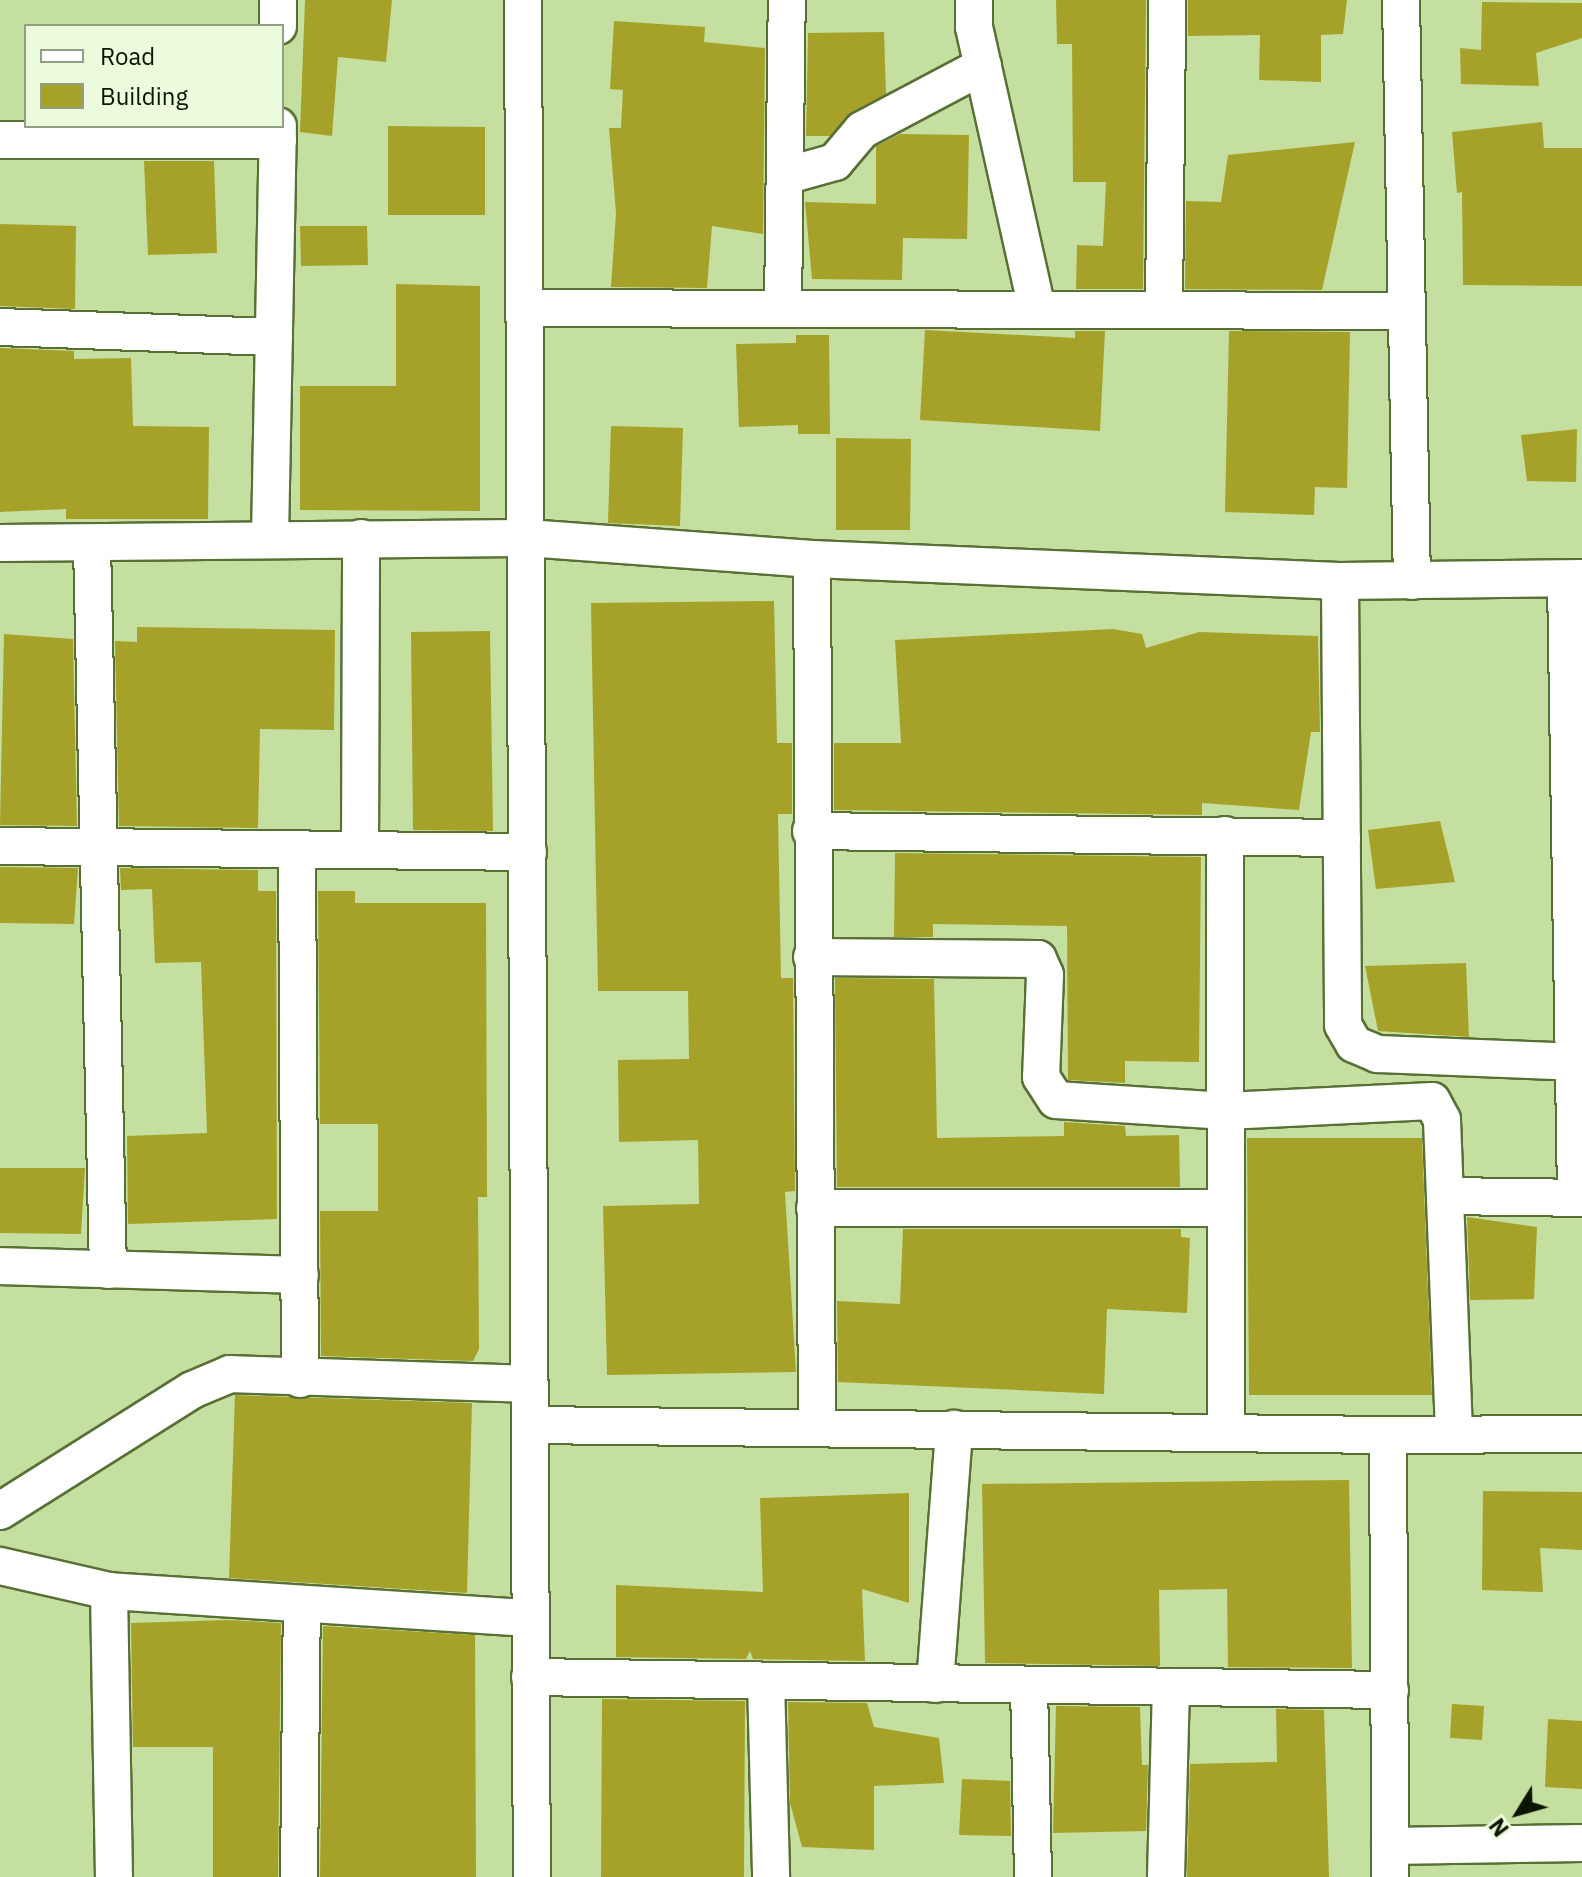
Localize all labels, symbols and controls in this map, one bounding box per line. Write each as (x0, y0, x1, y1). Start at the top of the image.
legend (24, 24, 284, 128)
text: Road (100, 40, 155, 72)
text: Building (100, 80, 188, 112)
north arrow (1478, 1773, 1558, 1853)
text: N (1482, 1813, 1515, 1843)

